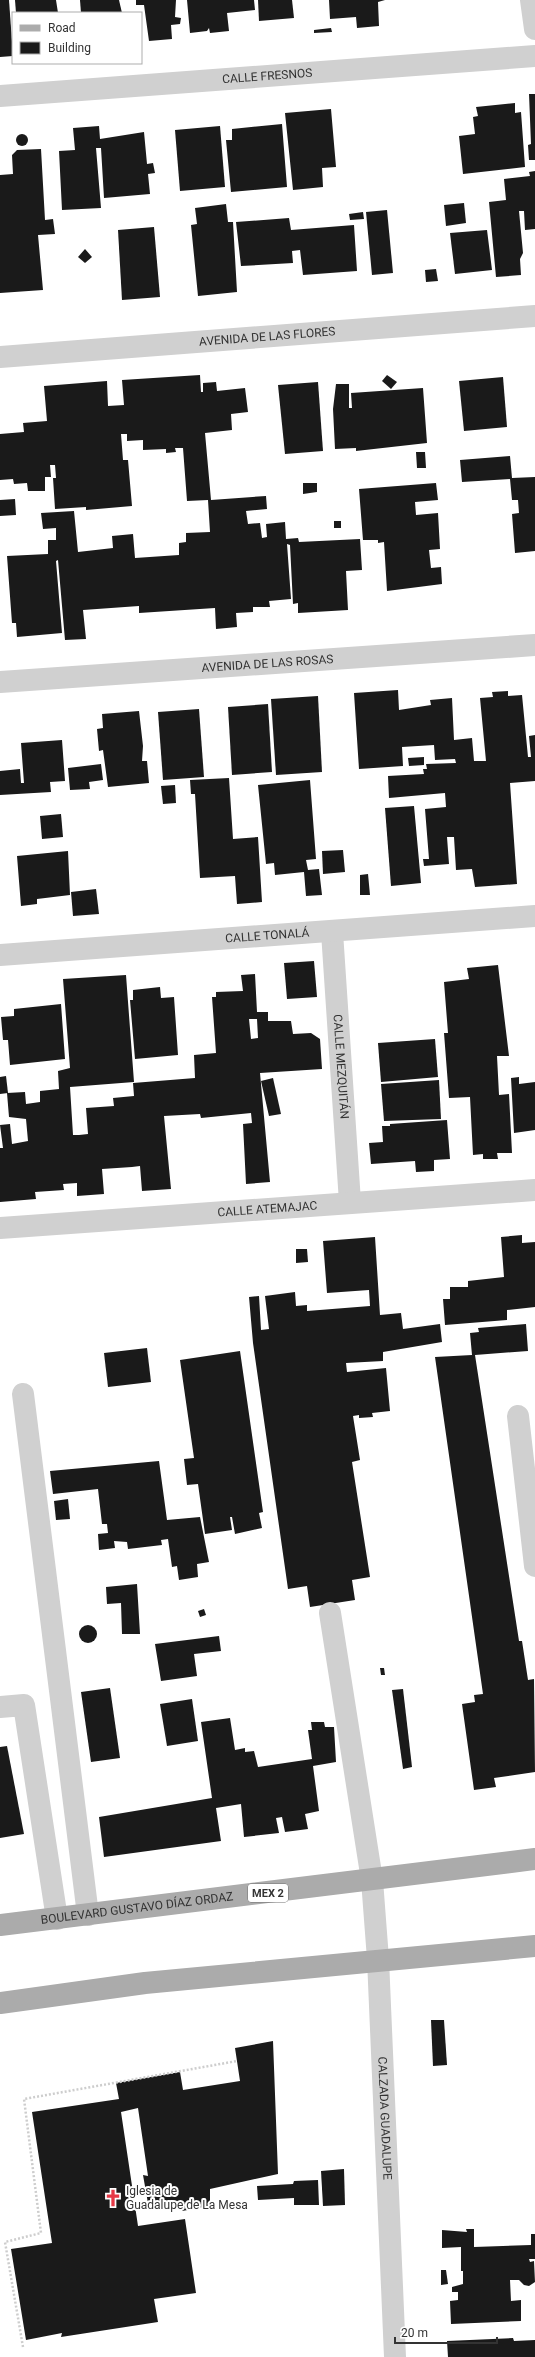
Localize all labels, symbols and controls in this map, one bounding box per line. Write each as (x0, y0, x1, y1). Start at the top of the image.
legend (12, 12, 142, 64)
text: Road (48, 21, 76, 35)
text: Building (48, 41, 91, 55)
street label: CALLE FRESNOS (222, 66, 313, 86)
street label: AVENIDA DE LAS FLORES (198, 324, 336, 349)
street label: AVENIDA DE LAS ROSAS (201, 652, 334, 675)
street label: CALLE TONALÁ (225, 924, 310, 946)
street label: CALLE MEZQUITÁN (331, 1014, 352, 1120)
street label: CALLE ATEMAJAC (217, 1198, 318, 1220)
road number: MEX 2 (248, 1884, 288, 1902)
street label: BOULEVARD GUSTAVO DÍAZ ORDAZ (40, 1889, 234, 1927)
street label: CALZADA GUADALUPE (375, 2056, 394, 2180)
place label: Iglesia de Guadalupe de La Mesa (126, 2184, 248, 2212)
church icon: Iglesia de Guadalupe de La Mesa (103, 2188, 123, 2208)
scale bar (395, 2319, 497, 2345)
text: 20 m (401, 2326, 428, 2340)

